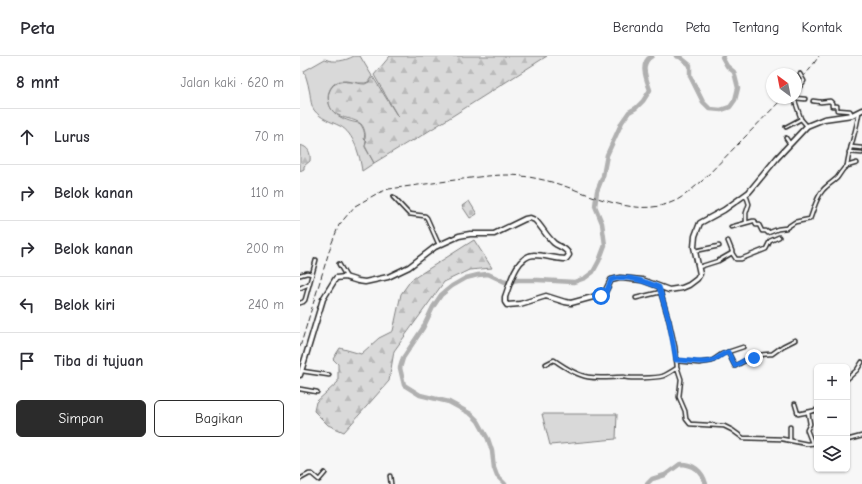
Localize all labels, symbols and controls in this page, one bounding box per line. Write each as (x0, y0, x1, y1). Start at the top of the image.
text: Peta (20, 17, 55, 39)
text: Beranda (613, 19, 663, 36)
text: Peta (685, 19, 710, 36)
text: Tentang (732, 19, 779, 36)
text: Kontak (801, 19, 842, 36)
north arrow (766, 68, 802, 104)
text: 8 mnt (16, 73, 59, 92)
text: Jalan kaki · 620 m (180, 75, 284, 90)
icon: ahead (16, 126, 38, 148)
text: Lurus (54, 128, 90, 146)
text: 70 m (255, 129, 284, 144)
icon: right (16, 182, 38, 204)
text: Belok kanan (54, 184, 133, 202)
text: 110 m (251, 185, 284, 200)
icon: right (16, 238, 38, 260)
text: Belok kanan (54, 240, 133, 258)
text: 200 m (246, 241, 284, 256)
route start (592, 287, 610, 305)
icon: left (16, 294, 38, 316)
text: Belok kiri (54, 296, 115, 314)
text: 240 m (248, 297, 284, 312)
route end (745, 349, 763, 367)
icon: arrive (16, 350, 38, 372)
text: Tiba di tujuan (54, 352, 143, 370)
map controls (814, 364, 850, 472)
button: + (814, 364, 850, 400)
button: Simpan (16, 400, 146, 437)
button: Bagikan (154, 400, 284, 437)
button: − (814, 400, 850, 436)
button: layers (814, 436, 850, 472)

